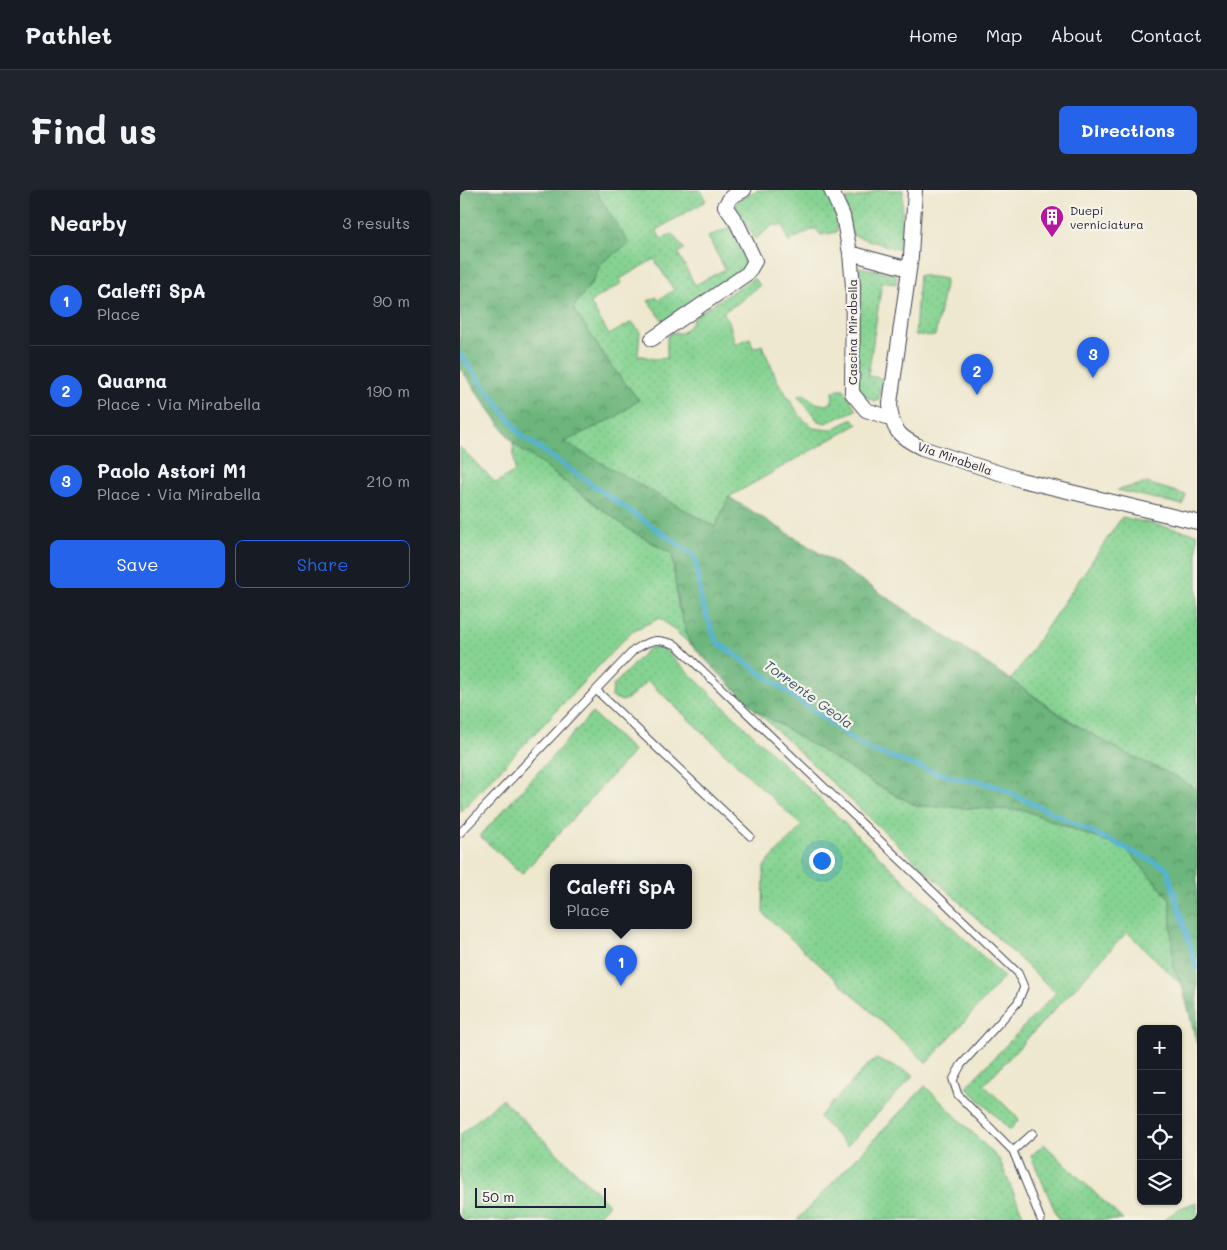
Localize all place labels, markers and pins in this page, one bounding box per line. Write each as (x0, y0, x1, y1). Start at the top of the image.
place label: Duepi verniciatura (1070, 202, 1144, 232)
building icon: Duepi verniciatura (1039, 204, 1065, 238)
pin: 3 (1077, 337, 1109, 378)
pin: 2 (961, 354, 993, 395)
pin: 1 (605, 945, 637, 986)

